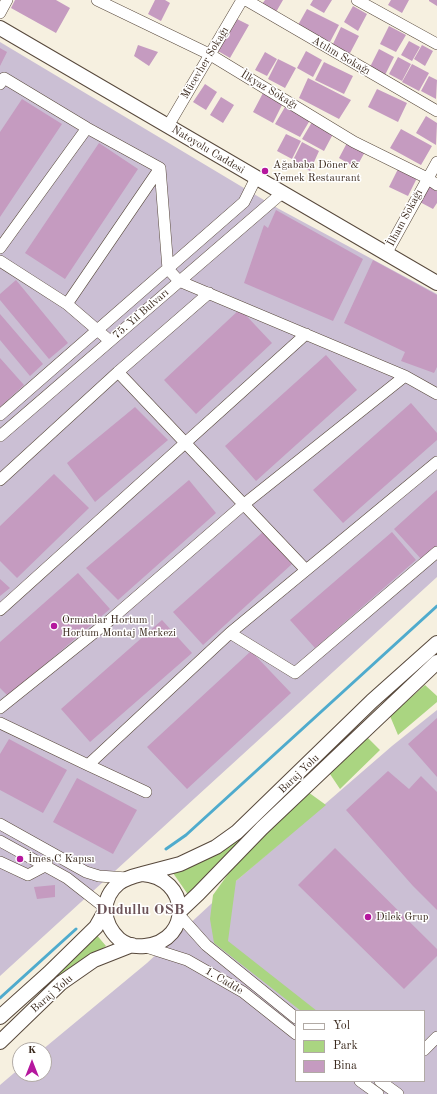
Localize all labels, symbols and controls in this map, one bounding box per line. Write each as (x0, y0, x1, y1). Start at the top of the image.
street label: Mücevher Sokağı (178, 25, 232, 101)
street label: Atılım Sokağı (309, 34, 373, 78)
street label: İlkyaz Sokağı (238, 68, 300, 112)
street label: Natoyolu Caddesi (169, 123, 247, 177)
place label: Ağababa Döner & Yemek Restaurant (273, 158, 360, 184)
marker: Ağababa Döner & Yemek Restaurant (260, 166, 270, 176)
street label: İlham Sokağı (384, 187, 426, 249)
street label: 75. Yıl Bulvarı (110, 286, 172, 342)
place label: Ormanlar Hortum | Hortum Montaj Merkezi (62, 613, 176, 639)
marker: Ormanlar Hortum | Hortum Montaj Merkezi (49, 621, 59, 631)
street label: Baraj Yolu (276, 752, 322, 796)
place label: İmes C Kapısı (28, 852, 95, 866)
marker: İmes C Kapısı (15, 854, 25, 864)
district label: Dudullu OSB (96, 901, 184, 919)
place label: Dilek Grup (376, 910, 428, 924)
marker: Dilek Grup (363, 912, 373, 922)
street label: 1. Cadde (203, 965, 245, 997)
street label: Baraj Yolu (28, 972, 76, 1016)
legend (295, 1010, 425, 1082)
text: Yol (333, 1020, 350, 1032)
text: Park (333, 1040, 358, 1052)
north arrow (12, 1042, 52, 1082)
text: K (28, 1045, 36, 1056)
text: Bina (333, 1060, 357, 1072)

